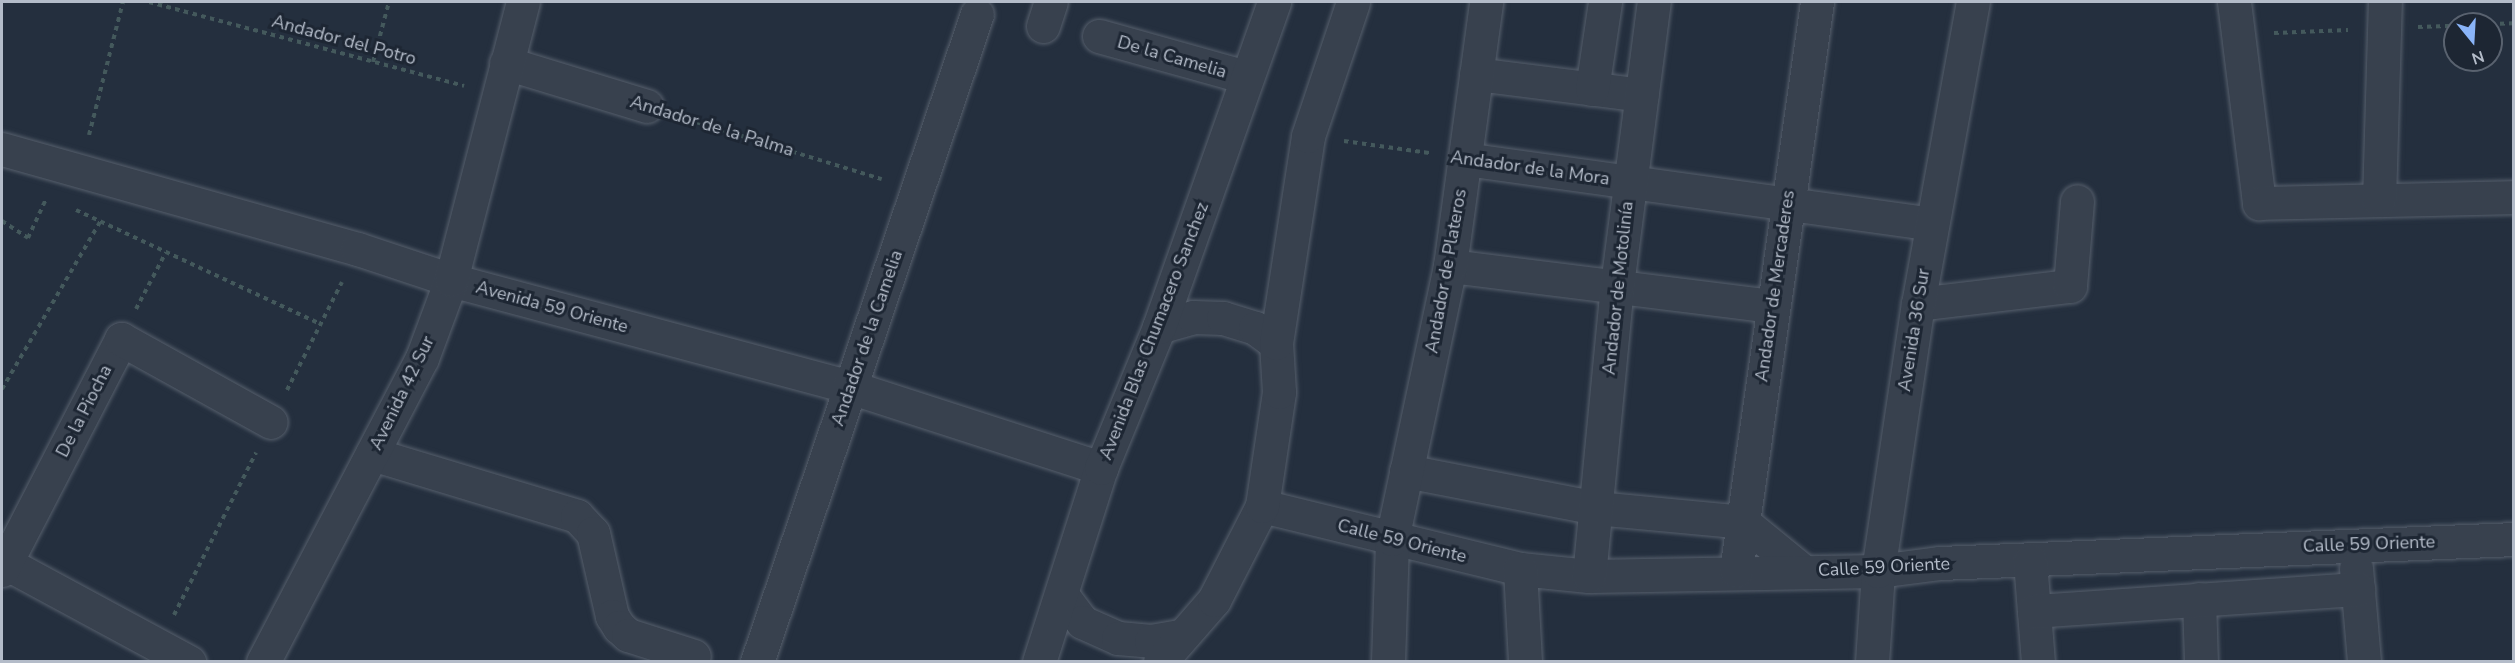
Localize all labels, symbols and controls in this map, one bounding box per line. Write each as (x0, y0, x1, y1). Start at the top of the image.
street label: Andador del Potro (269, 10, 419, 70)
north arrow (2443, 12, 2503, 72)
street label: De la Camelia (1115, 31, 1229, 83)
text: N (2469, 45, 2487, 70)
street label: Andador de la Palma (628, 91, 796, 161)
street label: Andador de la Mora (1449, 146, 1611, 190)
street label: Andador de Plateros (1421, 187, 1471, 355)
street label: Andador de Mercaderes (1751, 189, 1799, 383)
street label: Avenida Blas Chumacero Sanchez (1095, 199, 1213, 463)
street label: Andador de Motolinía (1598, 200, 1638, 376)
street label: Andador de la Camelia (827, 247, 907, 429)
street label: Avenida 36 Sur (1894, 267, 1934, 393)
street label: Avenida 59 Oriente (474, 276, 630, 338)
street label: Avenida 42 Sur (365, 332, 439, 454)
street label: De la Piocha (52, 361, 116, 461)
street label: Calle 59 Oriente (1335, 515, 1469, 567)
street label: Calle 59 Oriente (2302, 531, 2436, 557)
street label: Calle 59 Oriente (1817, 553, 1951, 581)

